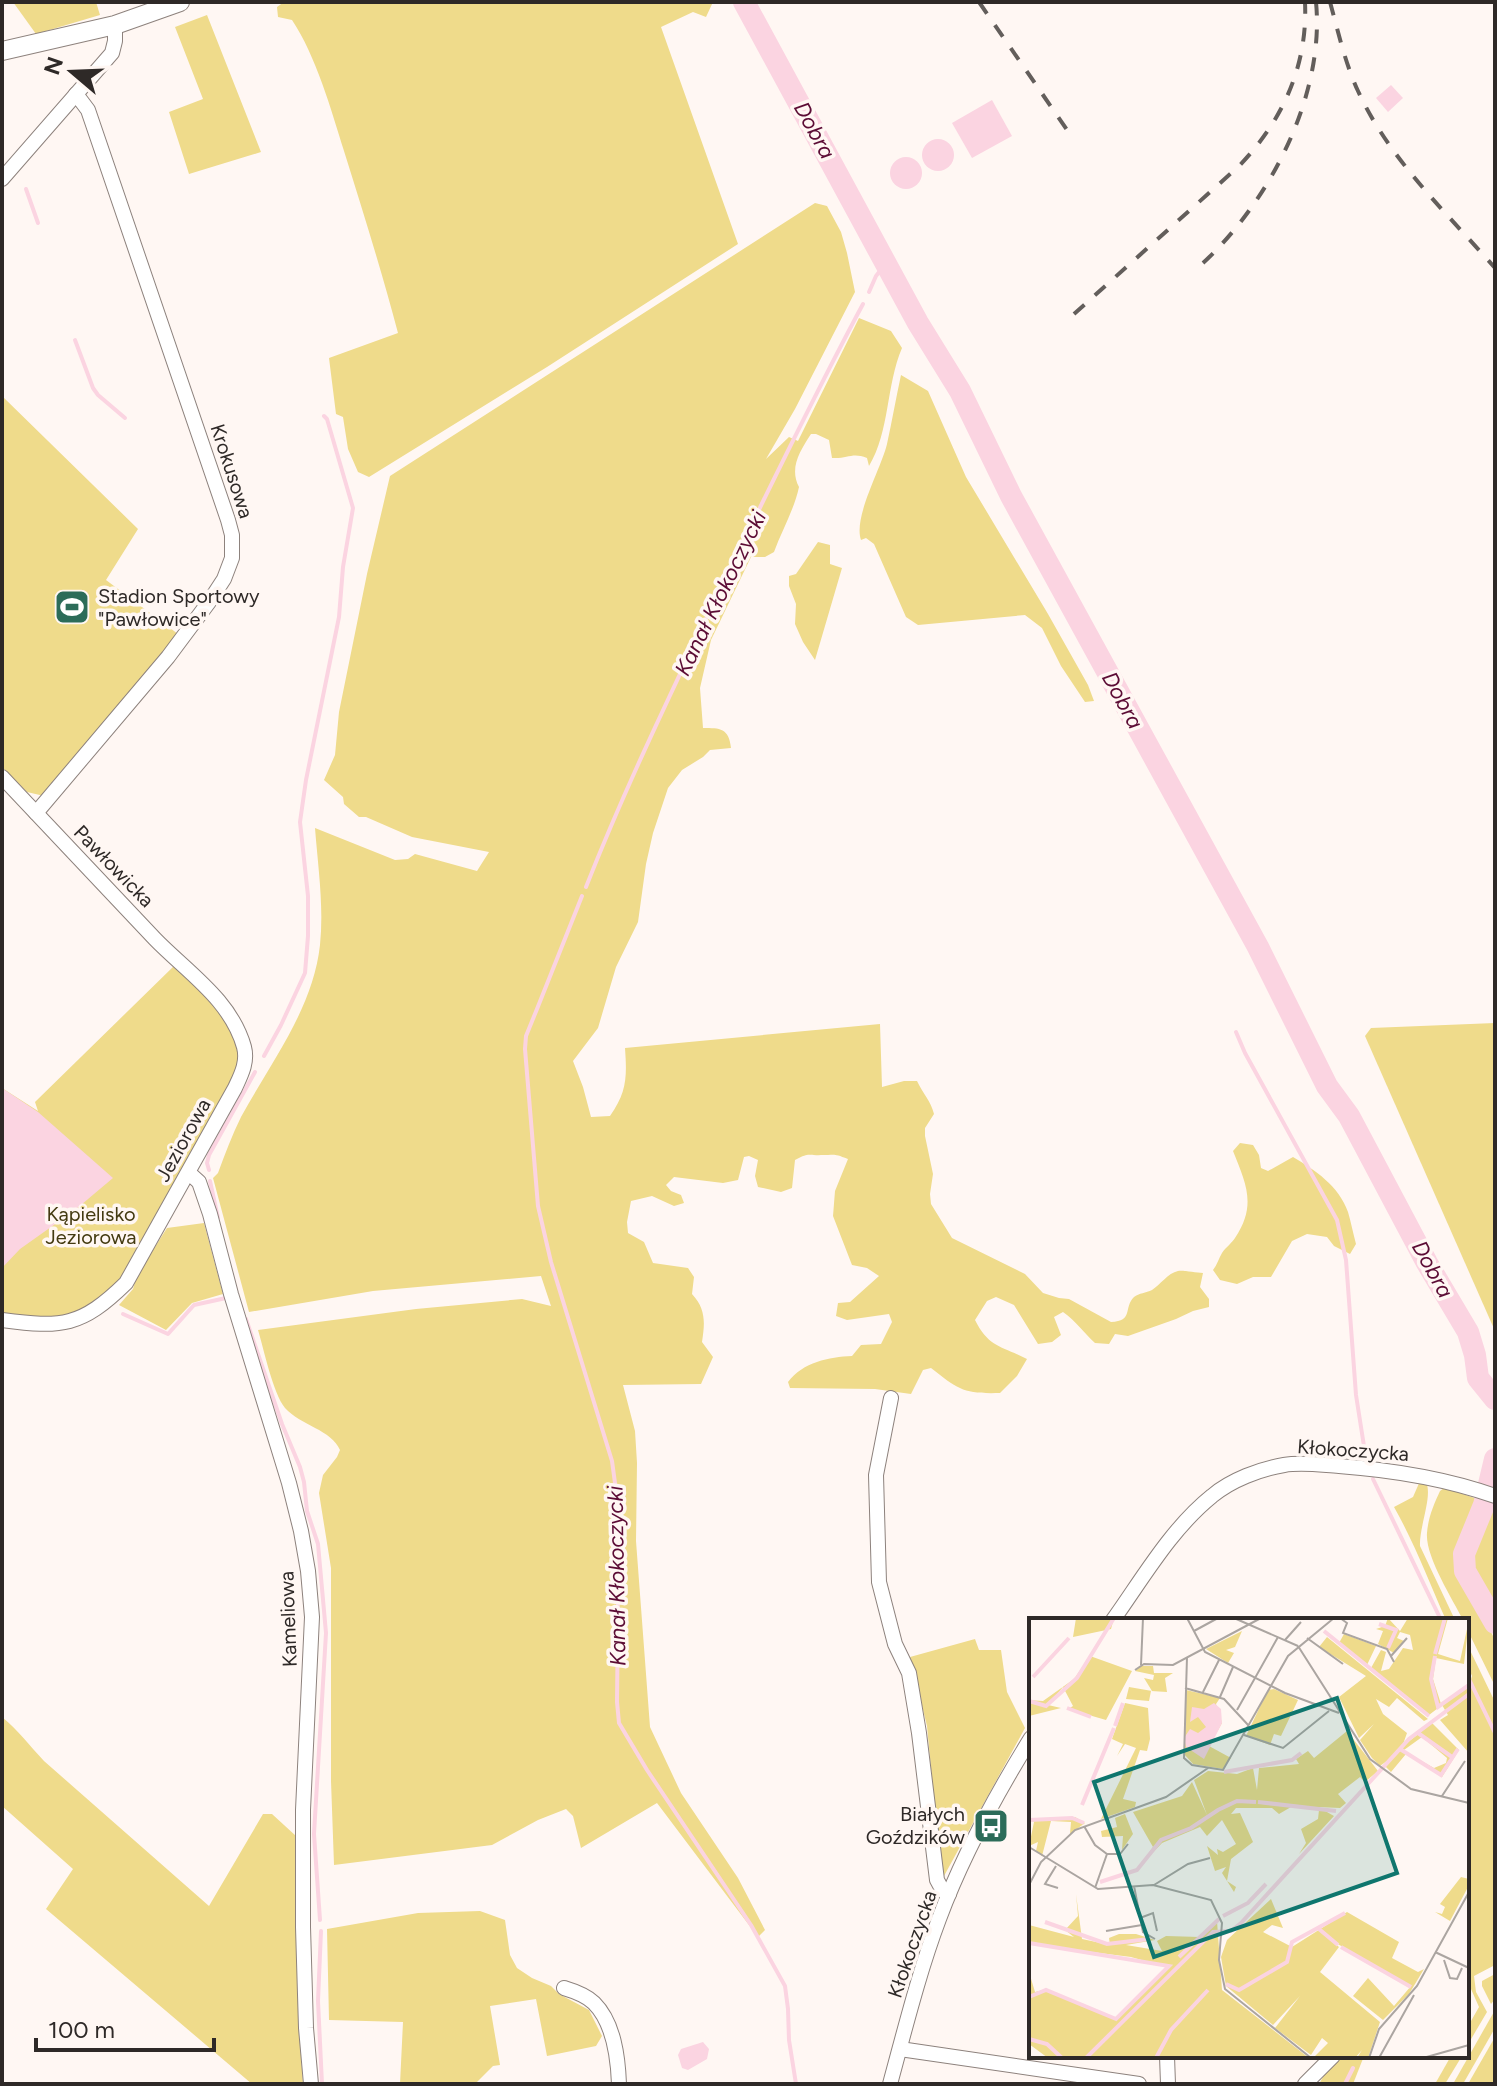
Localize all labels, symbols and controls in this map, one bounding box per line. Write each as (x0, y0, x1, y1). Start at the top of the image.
north arrow (32, 32, 112, 112)
text: N (38, 53, 69, 78)
water label: Dobra (788, 97, 841, 164)
street label: Krokusowa (205, 421, 259, 521)
water label: Kanał Kłokoczycki (669, 505, 773, 680)
place label: Stadion Sportowy "Pawłowice" (98, 584, 260, 631)
sports icon: Stadion Sportowy "Pawłowice" (53, 588, 91, 626)
water label: Dobra (1096, 667, 1149, 734)
street label: Pawłowicka (69, 820, 159, 912)
street label: Jeziorowa (150, 1094, 216, 1186)
park label: Kąpielisko Jeziorowa (45, 1202, 137, 1249)
water label: Dobra (1406, 1236, 1459, 1303)
street label: Kłokoczycka (1296, 1434, 1410, 1466)
water label: Kanał Kłokoczycki (601, 1485, 632, 1666)
street label: Kameliowa (274, 1571, 302, 1667)
inset map (1029, 1618, 1469, 2058)
place label: Białych Goździków (866, 1802, 965, 1849)
bus stop icon: Białych Goździków (972, 1807, 1010, 1845)
street label: Kłokoczycka (882, 1887, 942, 2001)
scale bar (36, 2002, 214, 2052)
text: 100 m (48, 2015, 115, 2044)

